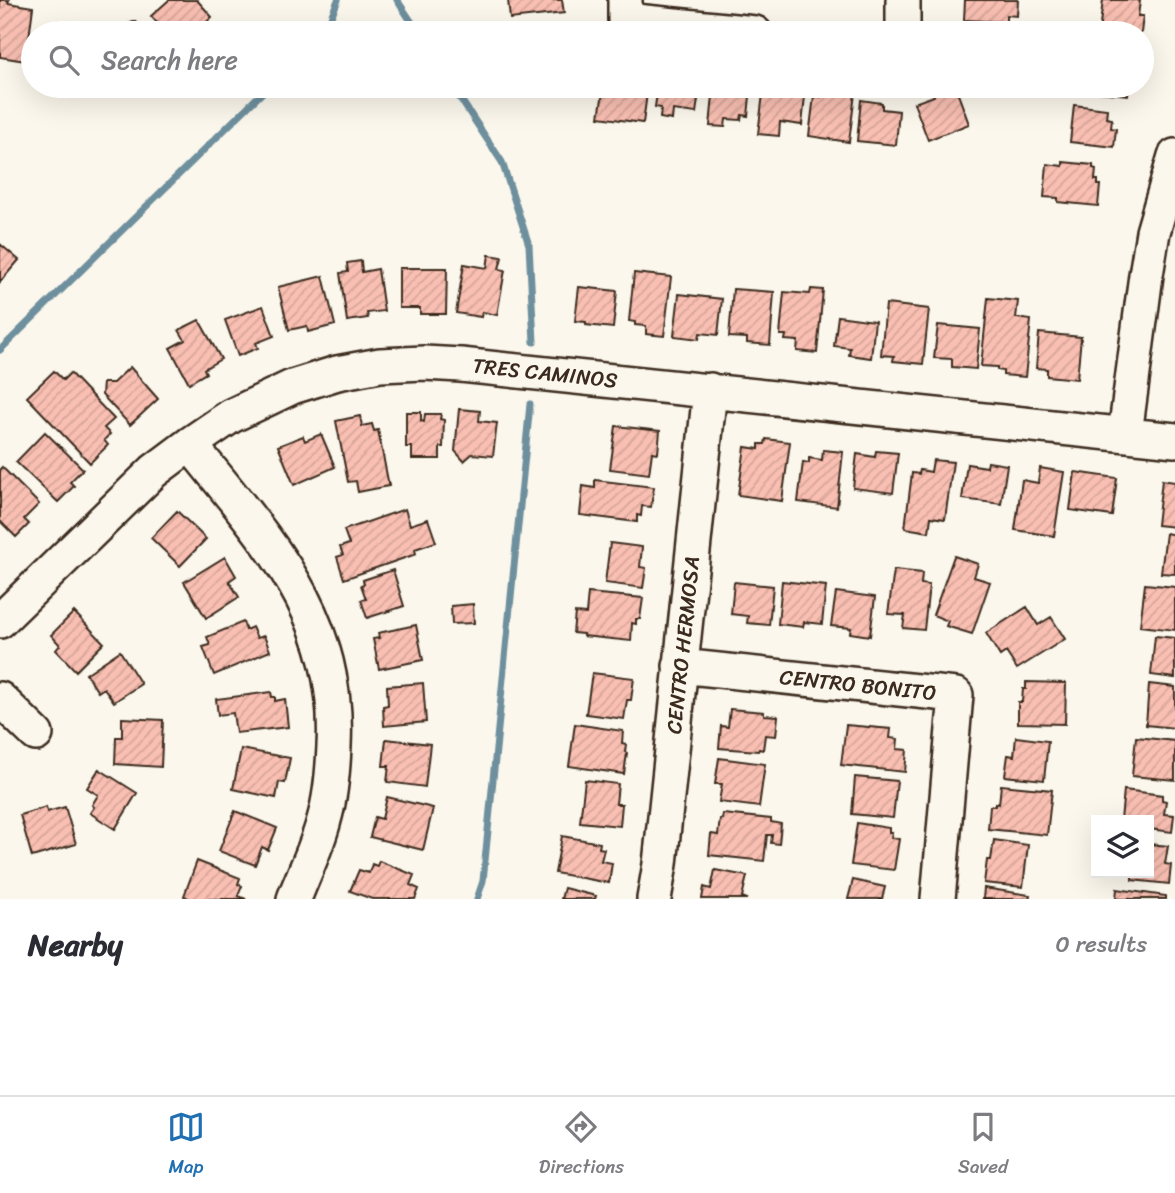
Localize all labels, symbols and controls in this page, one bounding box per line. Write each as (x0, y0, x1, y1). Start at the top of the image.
search box (21, 21, 1154, 98)
text: Search here (101, 37, 238, 83)
icon: search (45, 41, 83, 79)
street label: TRES CAMINOS (471, 346, 619, 400)
street label: CENTRO HERMOSA (655, 554, 711, 736)
street label: CENTRO BONITO (778, 658, 938, 712)
map controls (1091, 815, 1154, 878)
button: layers (1091, 815, 1154, 878)
text: Nearby (28, 918, 123, 972)
text: 0 results (1055, 924, 1147, 965)
tab: Map (167, 1108, 205, 1183)
tab: Directions (539, 1108, 624, 1183)
tab: Saved (958, 1108, 1008, 1183)

